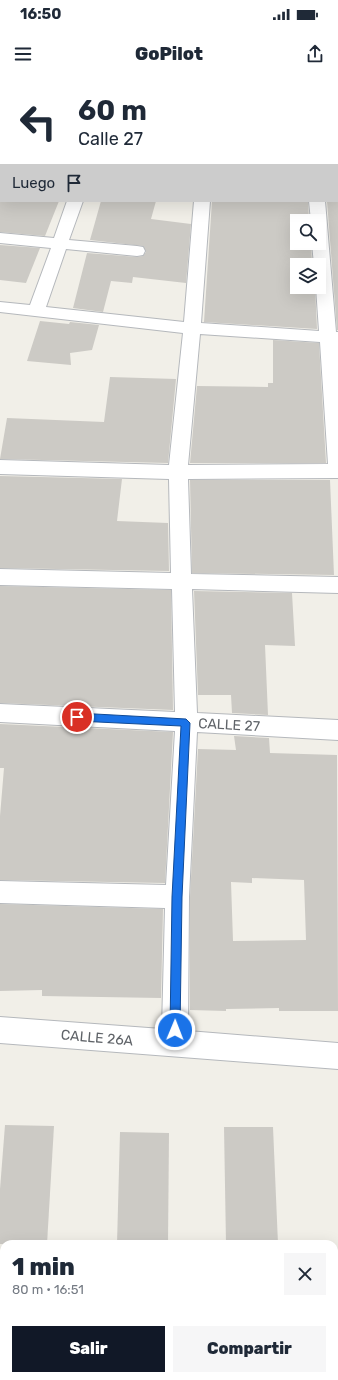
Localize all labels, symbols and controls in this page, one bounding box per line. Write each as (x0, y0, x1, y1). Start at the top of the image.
text: 16:50 (20, 5, 62, 23)
icon: menu (12, 43, 34, 65)
text: GoPilot (135, 43, 203, 65)
icon: share (304, 43, 326, 65)
text: 60 m (78, 94, 147, 127)
icon: left (12, 96, 64, 148)
text: Calle 27 (78, 128, 143, 150)
icon: arrive (63, 172, 85, 194)
text: Luego (12, 174, 55, 192)
map controls (290, 214, 326, 294)
button: search (290, 214, 326, 250)
button: layers (290, 258, 326, 294)
pin (60, 700, 94, 734)
icon: arrive (66, 706, 88, 728)
street label: CALLE 27 (198, 715, 260, 735)
position arrow (154, 1009, 196, 1051)
street label: CALLE 26A (60, 1026, 134, 1050)
text: 1 min (12, 1253, 75, 1281)
button: close (284, 1253, 326, 1295)
text: 80 m · 16:51 (12, 1282, 84, 1297)
button: Salir (12, 1326, 165, 1372)
button: Compartir (173, 1326, 326, 1372)

